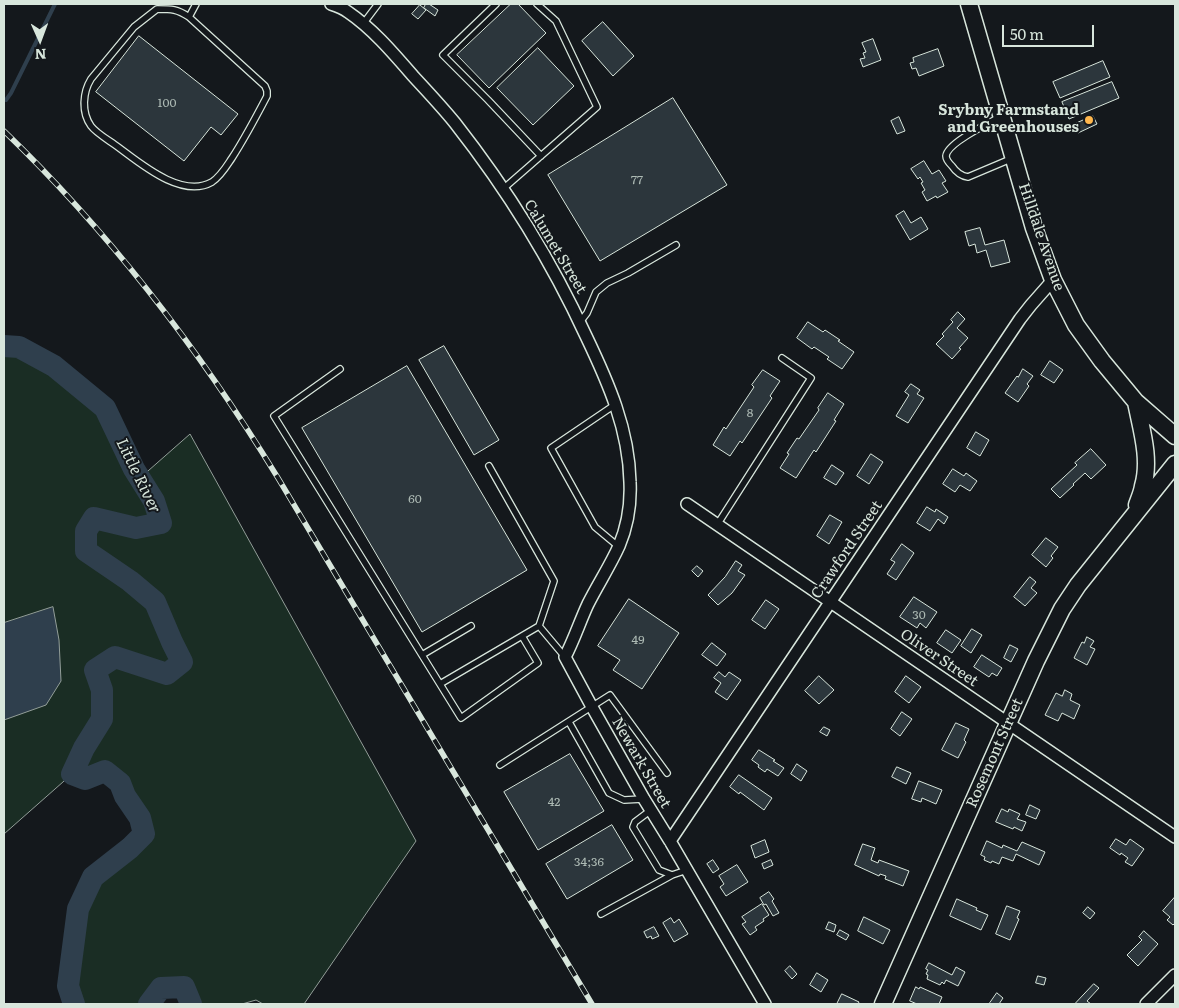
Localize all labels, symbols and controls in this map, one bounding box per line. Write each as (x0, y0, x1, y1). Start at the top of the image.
north arrow (15, 15, 65, 65)
scale bar (1004, 15, 1096, 47)
text: 50 m (1010, 22, 1044, 45)
text: N (34, 45, 47, 65)
house number: 100 (158, 96, 176, 110)
place label: Srybny Farmstand and Greenhouses (938, 102, 1079, 137)
marker: Srybny Farmstand and Greenhouses (1083, 114, 1095, 126)
house number: 77 (631, 173, 643, 187)
street label: Hilldale Avenue (1014, 181, 1068, 293)
street label: Calumet Street (520, 197, 590, 297)
house number: 8 (747, 406, 753, 420)
water label: Little River (112, 435, 164, 517)
house number: 60 (408, 492, 422, 506)
street label: Crawford Street (808, 498, 886, 602)
house number: 30 (912, 608, 926, 622)
street label: Oliver Street (897, 625, 981, 691)
house number: 49 (632, 633, 644, 647)
street label: Rosemont Street (963, 695, 1027, 811)
street label: Newark Street (608, 714, 674, 812)
house number: 42 (548, 795, 560, 809)
house number: 34;36 (574, 855, 604, 869)

